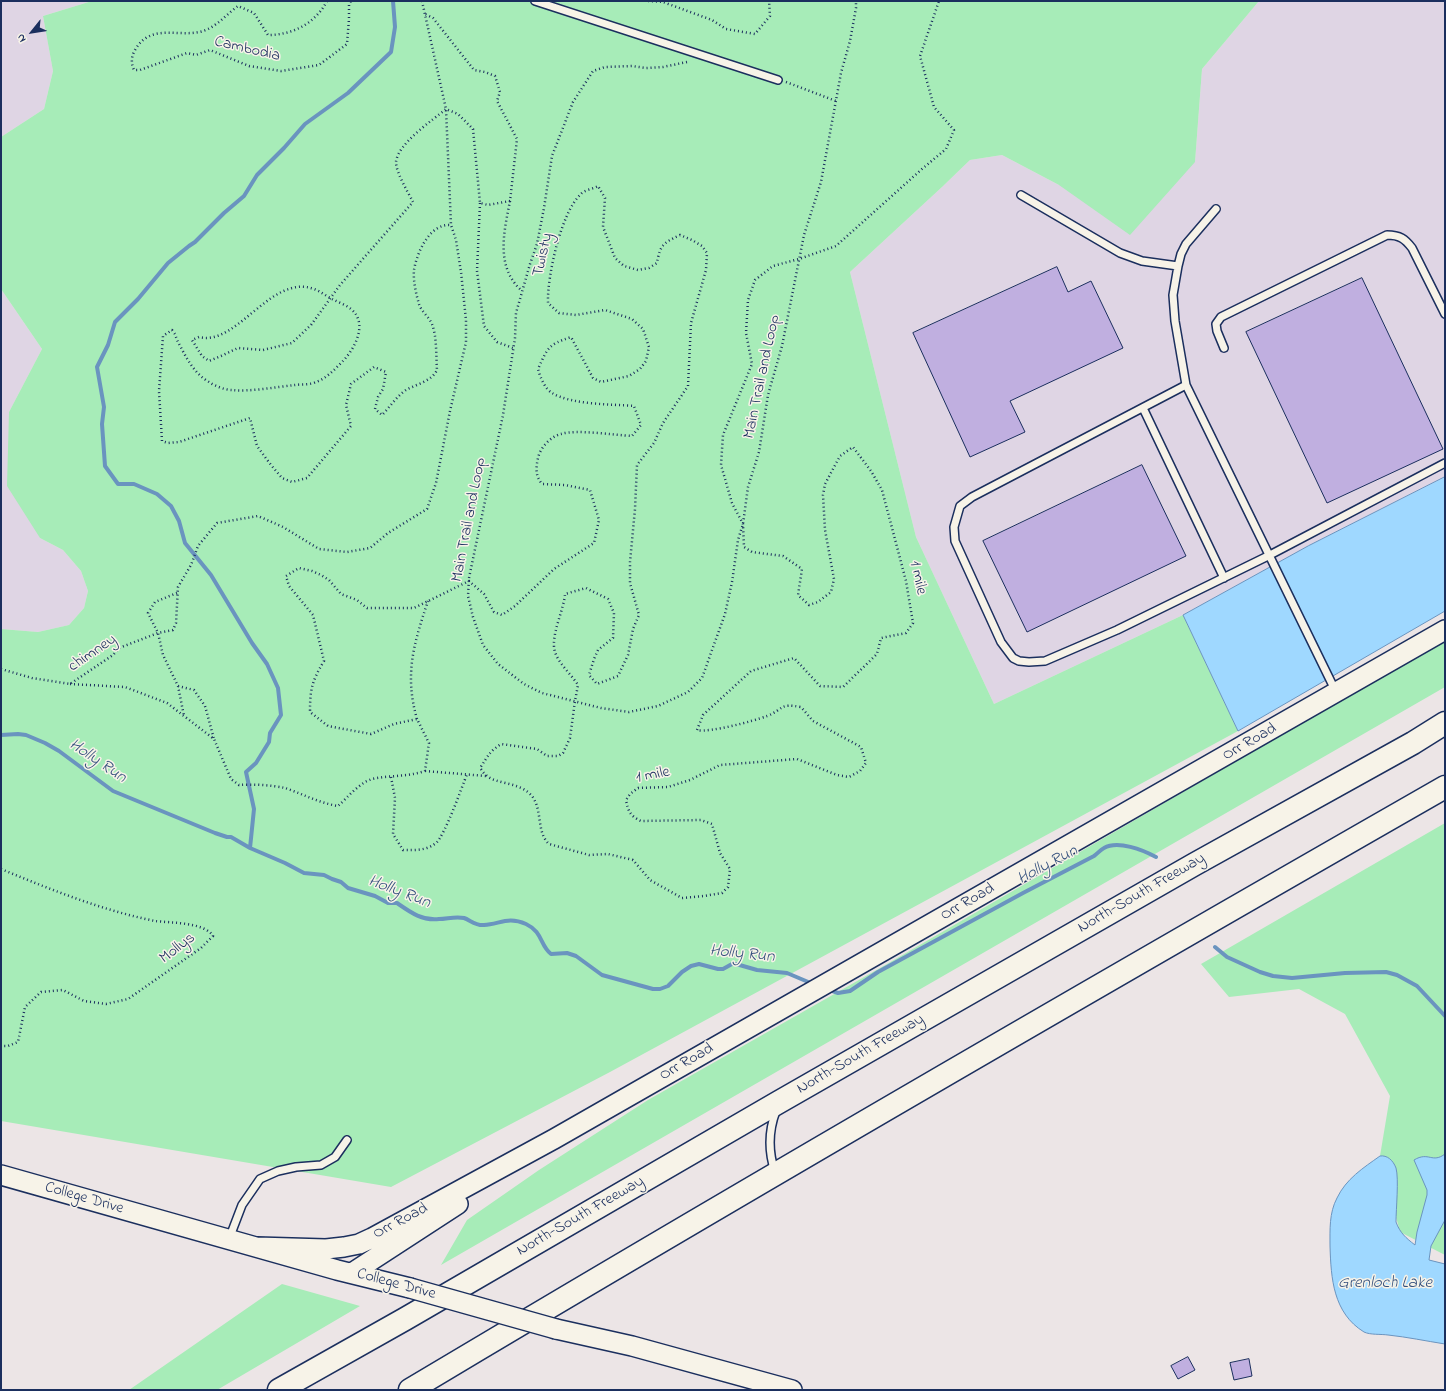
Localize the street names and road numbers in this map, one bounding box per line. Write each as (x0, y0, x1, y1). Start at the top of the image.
street label: Cambodia (212, 33, 282, 67)
street label: Twisty (530, 231, 558, 279)
street label: Main Trail and Loop (740, 313, 786, 441)
street label: Main Trail and Loop (449, 456, 491, 584)
street label: 1 mile (904, 559, 930, 597)
street label: chimney (65, 631, 121, 677)
street label: Orr Road (1220, 720, 1280, 766)
street label: 1 mile (634, 763, 672, 789)
street label: North-South Freeway (1075, 850, 1209, 938)
street label: Orr Road (938, 880, 998, 926)
street label: Mollys (156, 929, 200, 969)
street label: North-South Freeway (794, 1011, 928, 1099)
street label: Orr Road (657, 1040, 717, 1086)
street label: North-South Freeway (514, 1173, 648, 1261)
street label: College Drive (42, 1179, 126, 1219)
street label: Orr Road (370, 1200, 432, 1244)
street label: College Drive (354, 1265, 438, 1305)

